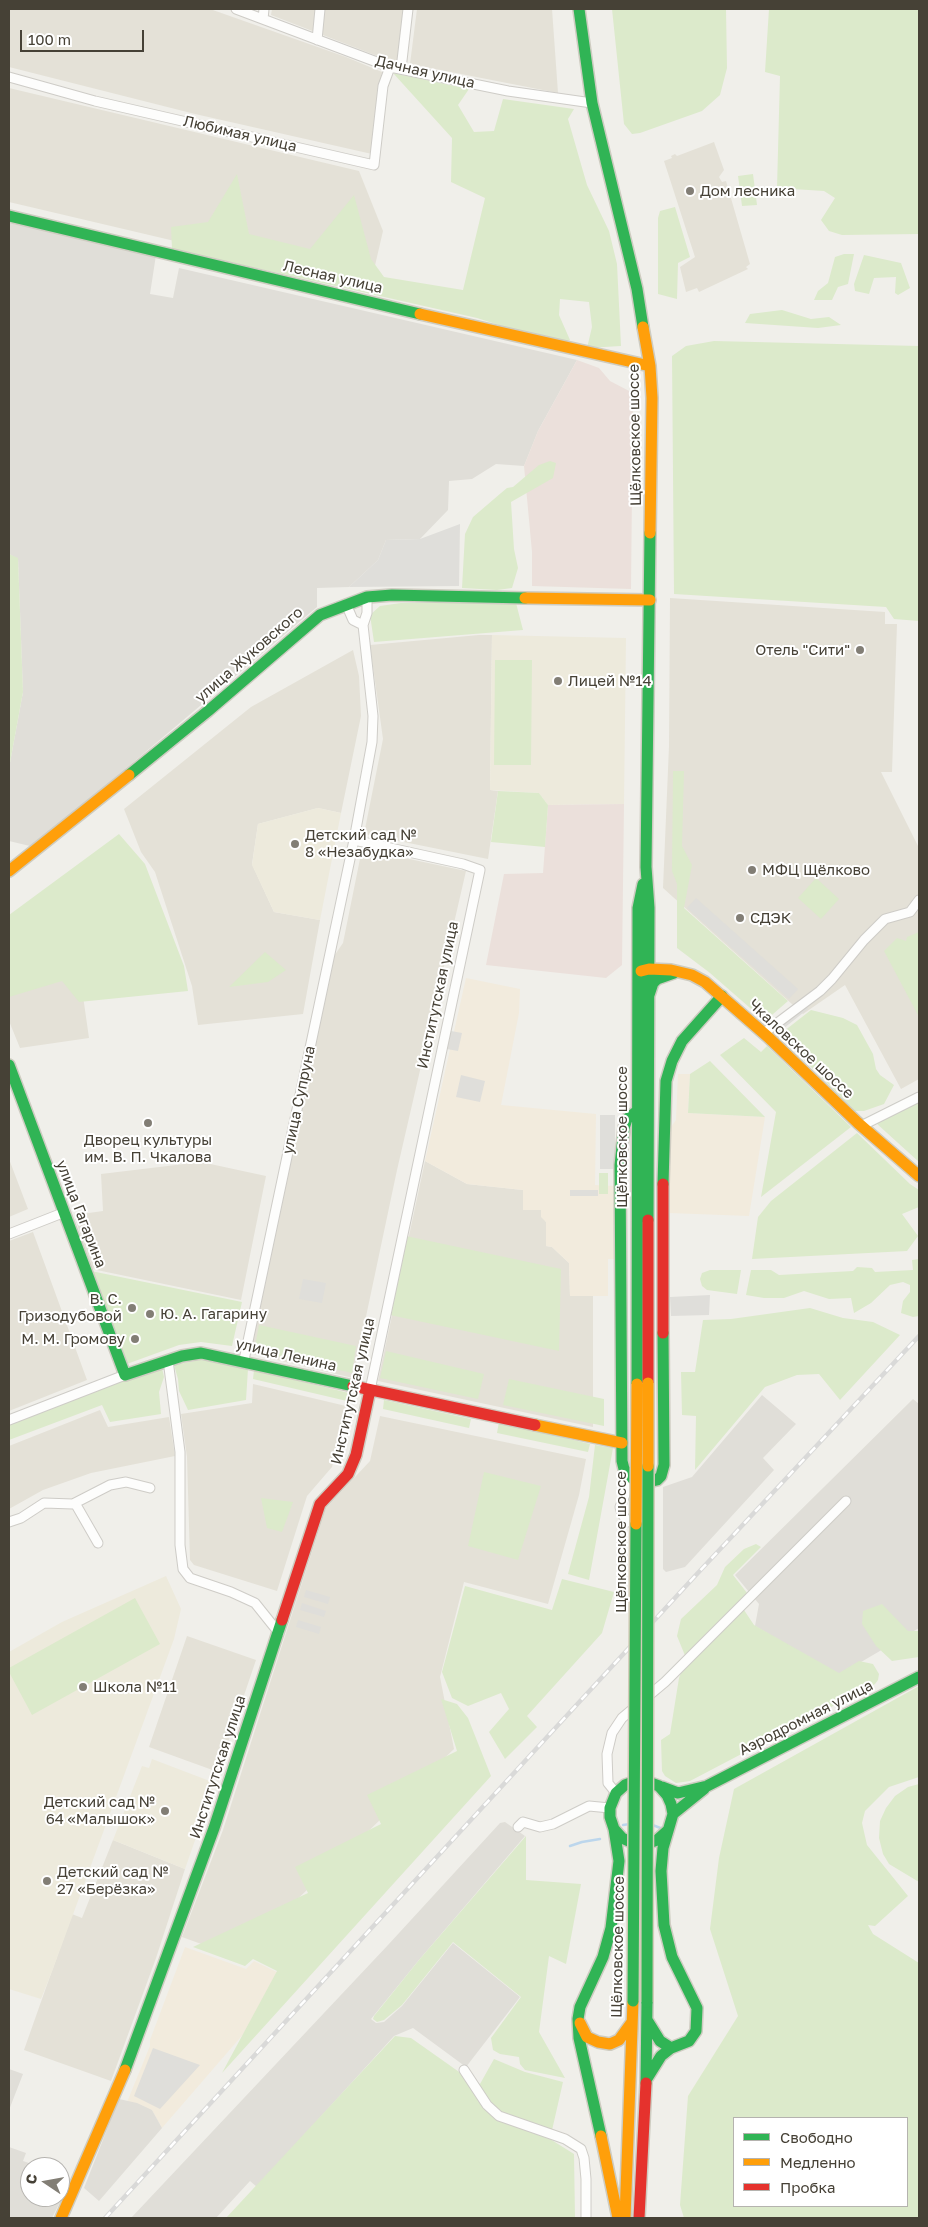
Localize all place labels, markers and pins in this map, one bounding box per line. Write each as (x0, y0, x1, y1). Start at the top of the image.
place label: Дом лесника (700, 182, 795, 200)
marker: Дом лесника (684, 185, 696, 197)
place label: Отель "Сити" (755, 641, 850, 659)
marker: Отель "Сити" (854, 644, 866, 656)
place label: Лицей №14 (568, 672, 652, 690)
marker: Лицей №14 (552, 675, 564, 687)
place label: Детский сад № 8 «Незабудка» (305, 826, 416, 861)
marker: Детский сад № 8 «Незабудка» (289, 838, 301, 850)
place label: МФЦ Щёлково (762, 861, 870, 879)
marker: МФЦ Щёлково (746, 864, 758, 876)
place label: СДЭК (750, 909, 791, 927)
marker: СДЭК (734, 912, 746, 924)
marker: Дворец культуры им. В. П. Чкалова (142, 1117, 154, 1129)
place label: Дворец культуры им. В. П. Чкалова (84, 1131, 212, 1166)
place label: В. С. Гризодубовой (18, 1290, 122, 1325)
marker: В. С. Гризодубовой (126, 1302, 138, 1314)
place label: Ю. А. Гагарину (160, 1305, 267, 1323)
marker: Ю. А. Гагарину (144, 1308, 156, 1320)
place label: М. М. Громову (21, 1330, 125, 1348)
marker: М. М. Громову (129, 1333, 141, 1345)
place label: Школа №11 (93, 1678, 177, 1696)
marker: Школа №11 (77, 1681, 89, 1693)
place label: Детский сад № 64 «Малышок» (44, 1793, 155, 1828)
marker: Детский сад № 64 «Малышок» (159, 1805, 171, 1817)
place label: Детский сад № 27 «Берёзка» (57, 1863, 168, 1898)
marker: Детский сад № 27 «Берёзка» (41, 1875, 53, 1887)

